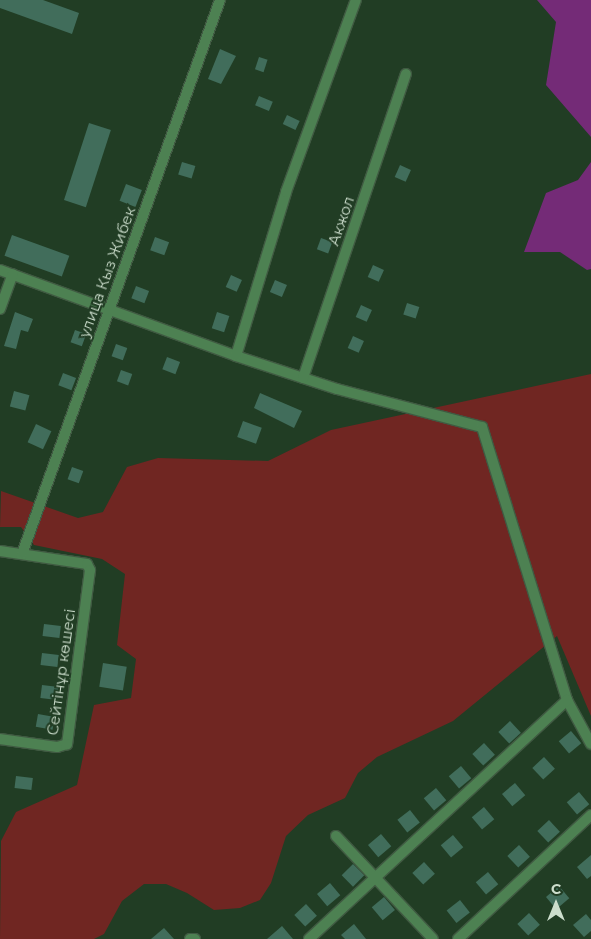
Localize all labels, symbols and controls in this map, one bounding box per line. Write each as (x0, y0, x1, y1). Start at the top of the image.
street label: Акжол (324, 194, 358, 248)
street label: улица Кыз Жибек (75, 204, 139, 340)
street label: Сейтінұр көшесі (43, 608, 79, 736)
north arrow (531, 879, 581, 929)
text: С (551, 880, 561, 898)

